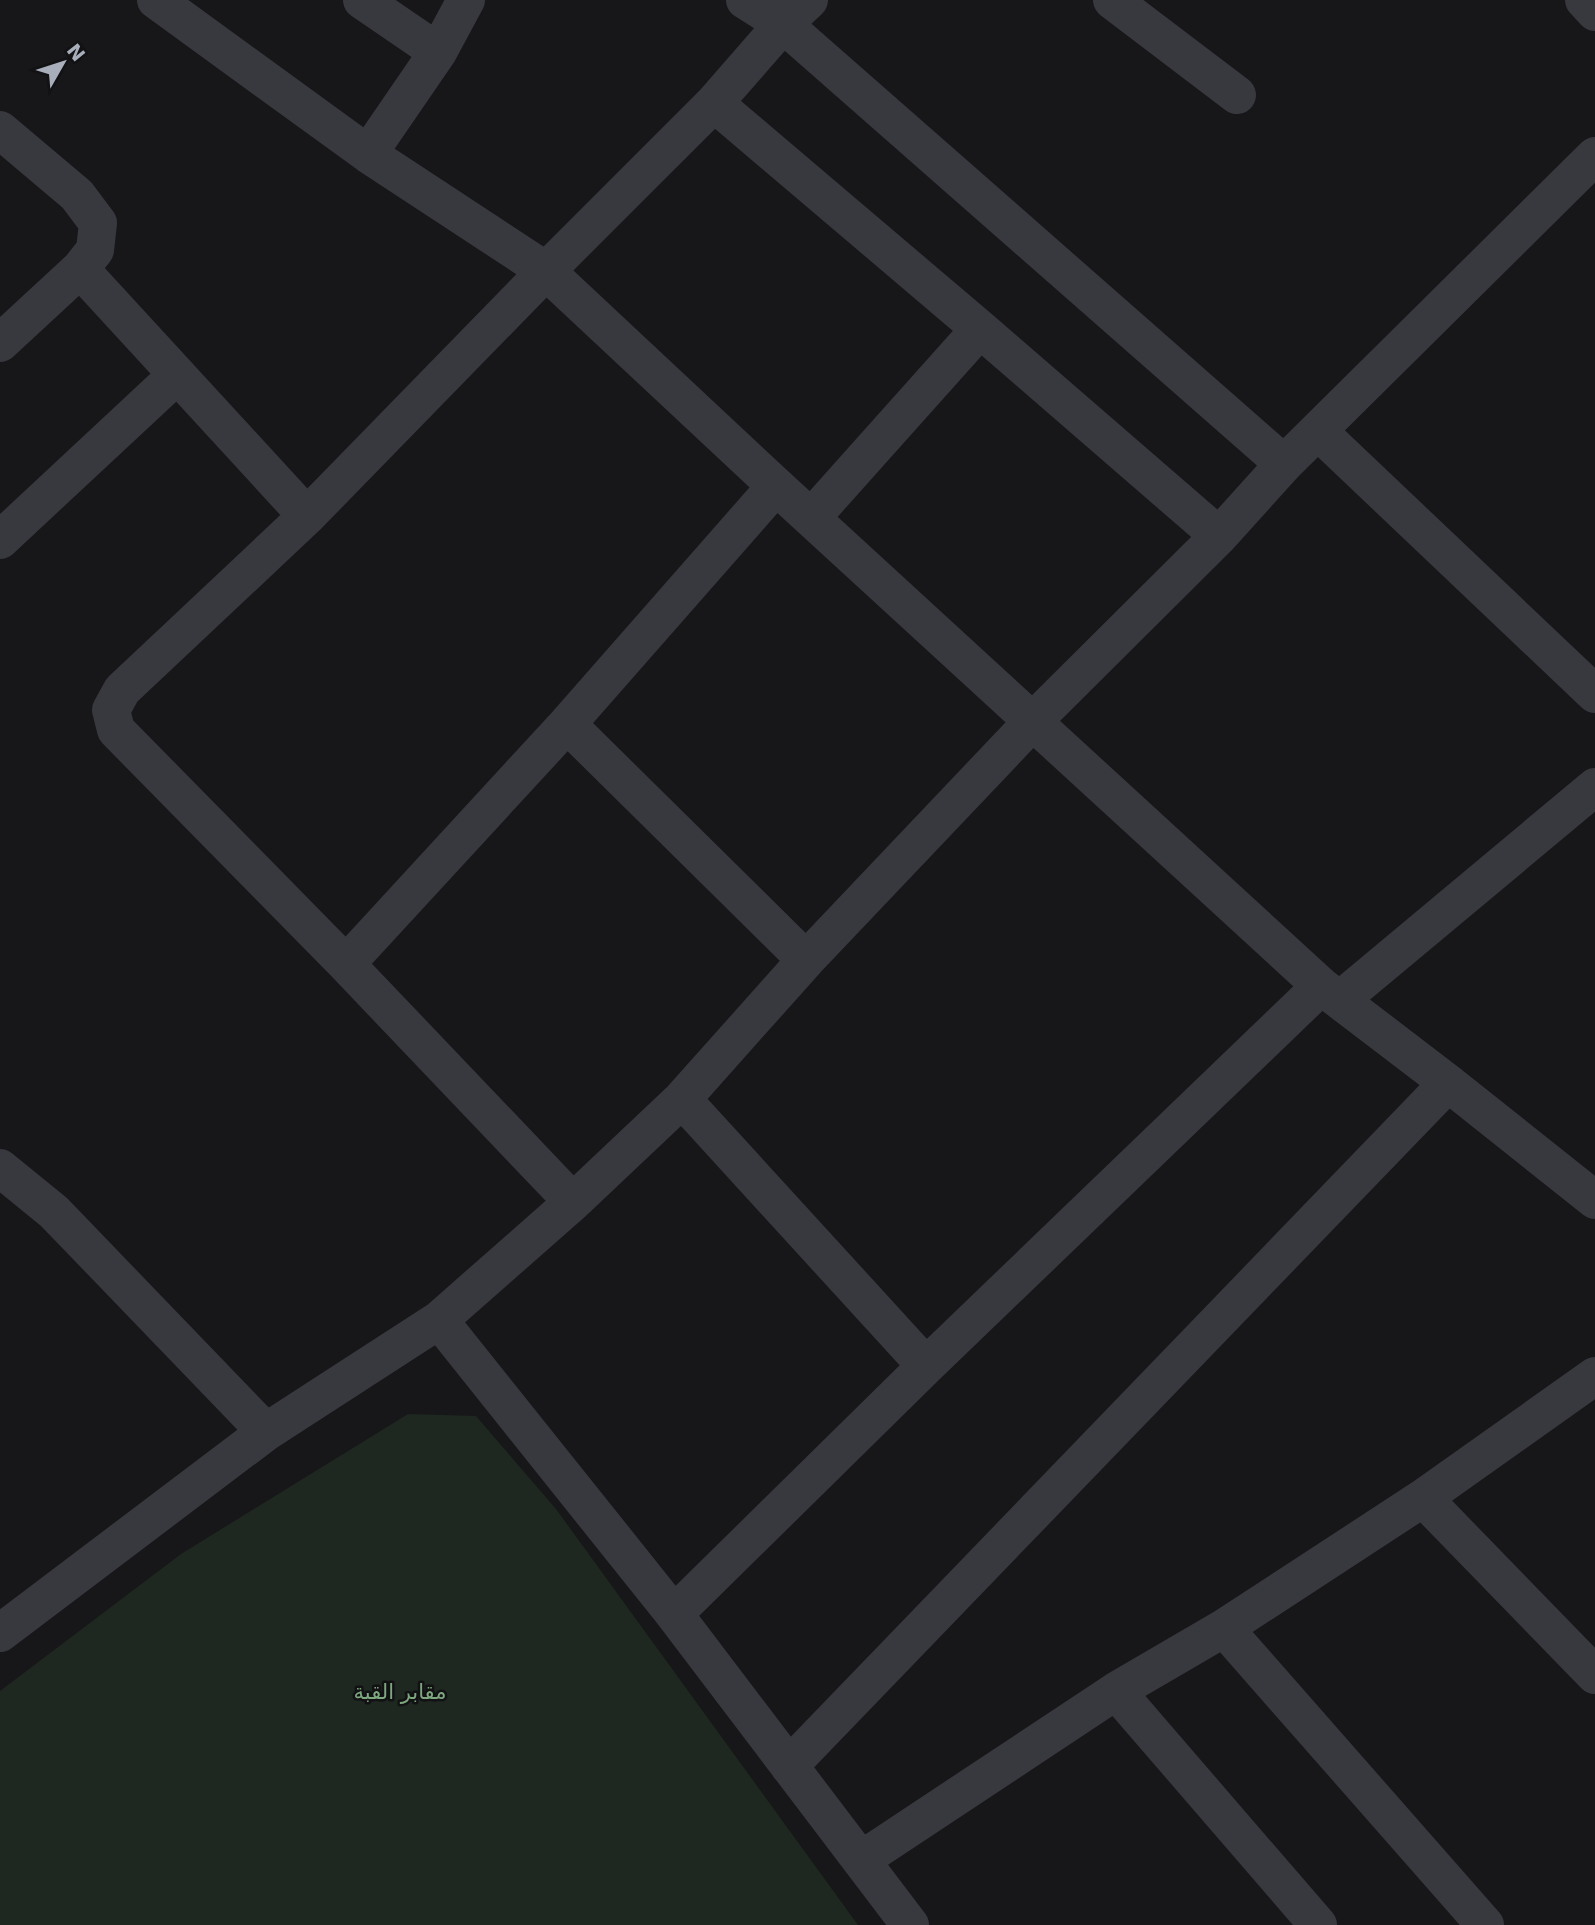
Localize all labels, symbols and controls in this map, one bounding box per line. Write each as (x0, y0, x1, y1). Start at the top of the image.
north arrow (28, 28, 98, 98)
text: N (63, 39, 90, 65)
park label: مقابر القبة (354, 1680, 446, 1704)

